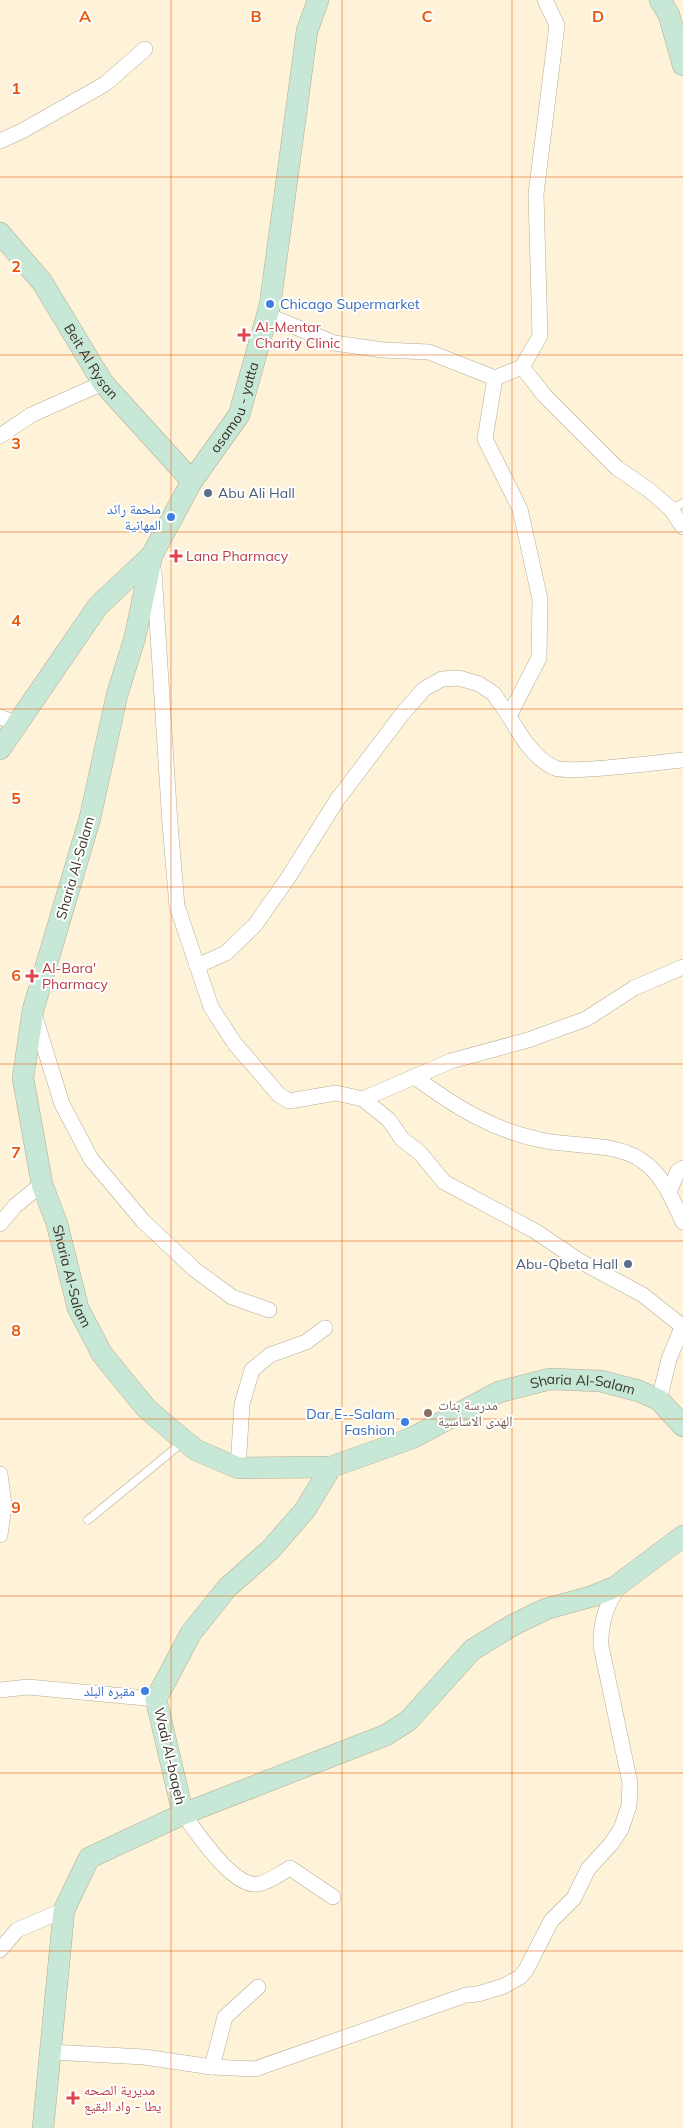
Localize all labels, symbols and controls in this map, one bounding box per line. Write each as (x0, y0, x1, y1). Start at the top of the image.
text: A (79, 6, 91, 26)
text: B (250, 6, 262, 26)
text: C (422, 6, 433, 26)
text: D (592, 6, 604, 26)
text: 1 (11, 78, 21, 98)
text: 2 (11, 256, 21, 276)
place label: Chicago Supermarket (280, 295, 420, 313)
marker: Chicago Supermarket (264, 298, 276, 310)
place label: Al-Mentar Charity Clinic (255, 318, 340, 352)
street label: Beit Al Rysan (60, 320, 122, 403)
marker: Al-Mentar Charity Clinic (237, 328, 251, 342)
street label: asamou - yatta (206, 360, 263, 456)
text: 3 (11, 433, 21, 453)
place label: Abu Ali Hall (218, 484, 295, 502)
marker: Abu Ali Hall (202, 487, 214, 499)
place label: ملحمة رائد المهانية (107, 500, 161, 534)
marker: ملحمة رائد المهانية (165, 511, 177, 523)
place label: Lana Pharmacy (186, 547, 289, 565)
marker: Lana Pharmacy (170, 550, 182, 562)
text: 4 (11, 610, 21, 630)
text: 5 (11, 788, 21, 808)
street label: Sharia Al-Salam (52, 814, 98, 922)
place label: Al-Bara' Pharmacy (42, 959, 108, 993)
text: 6 (11, 965, 21, 985)
marker: Al-Bara' Pharmacy (26, 970, 38, 982)
text: 7 (11, 1142, 21, 1162)
street label: Sharia Al-Salam (49, 1223, 96, 1331)
place label: Abu-Qbeta Hall (516, 1255, 618, 1273)
marker: Abu-Qbeta Hall (622, 1258, 634, 1270)
text: 8 (11, 1320, 21, 1340)
street label: Sharia Al-Salam (528, 1370, 637, 1399)
place label: مدرسة بنات الهدى الاساسية (438, 1396, 513, 1430)
place label: Dar E--Salam Fashion (306, 1405, 395, 1439)
marker: مدرسة بنات الهدى الاساسية (422, 1407, 434, 1419)
marker: Dar E--Salam Fashion (399, 1416, 411, 1428)
text: 9 (11, 1497, 21, 1517)
place label: مقبره البلد (84, 1682, 135, 1700)
marker: مقبره البلد (139, 1685, 151, 1697)
street label: Wadi Al-baqeh (150, 1706, 190, 1806)
place label: مديرية الصحه يطا - واد البقيع (84, 2081, 162, 2116)
marker: مديرية الصحه يطا - واد البقيع (66, 2091, 80, 2105)

